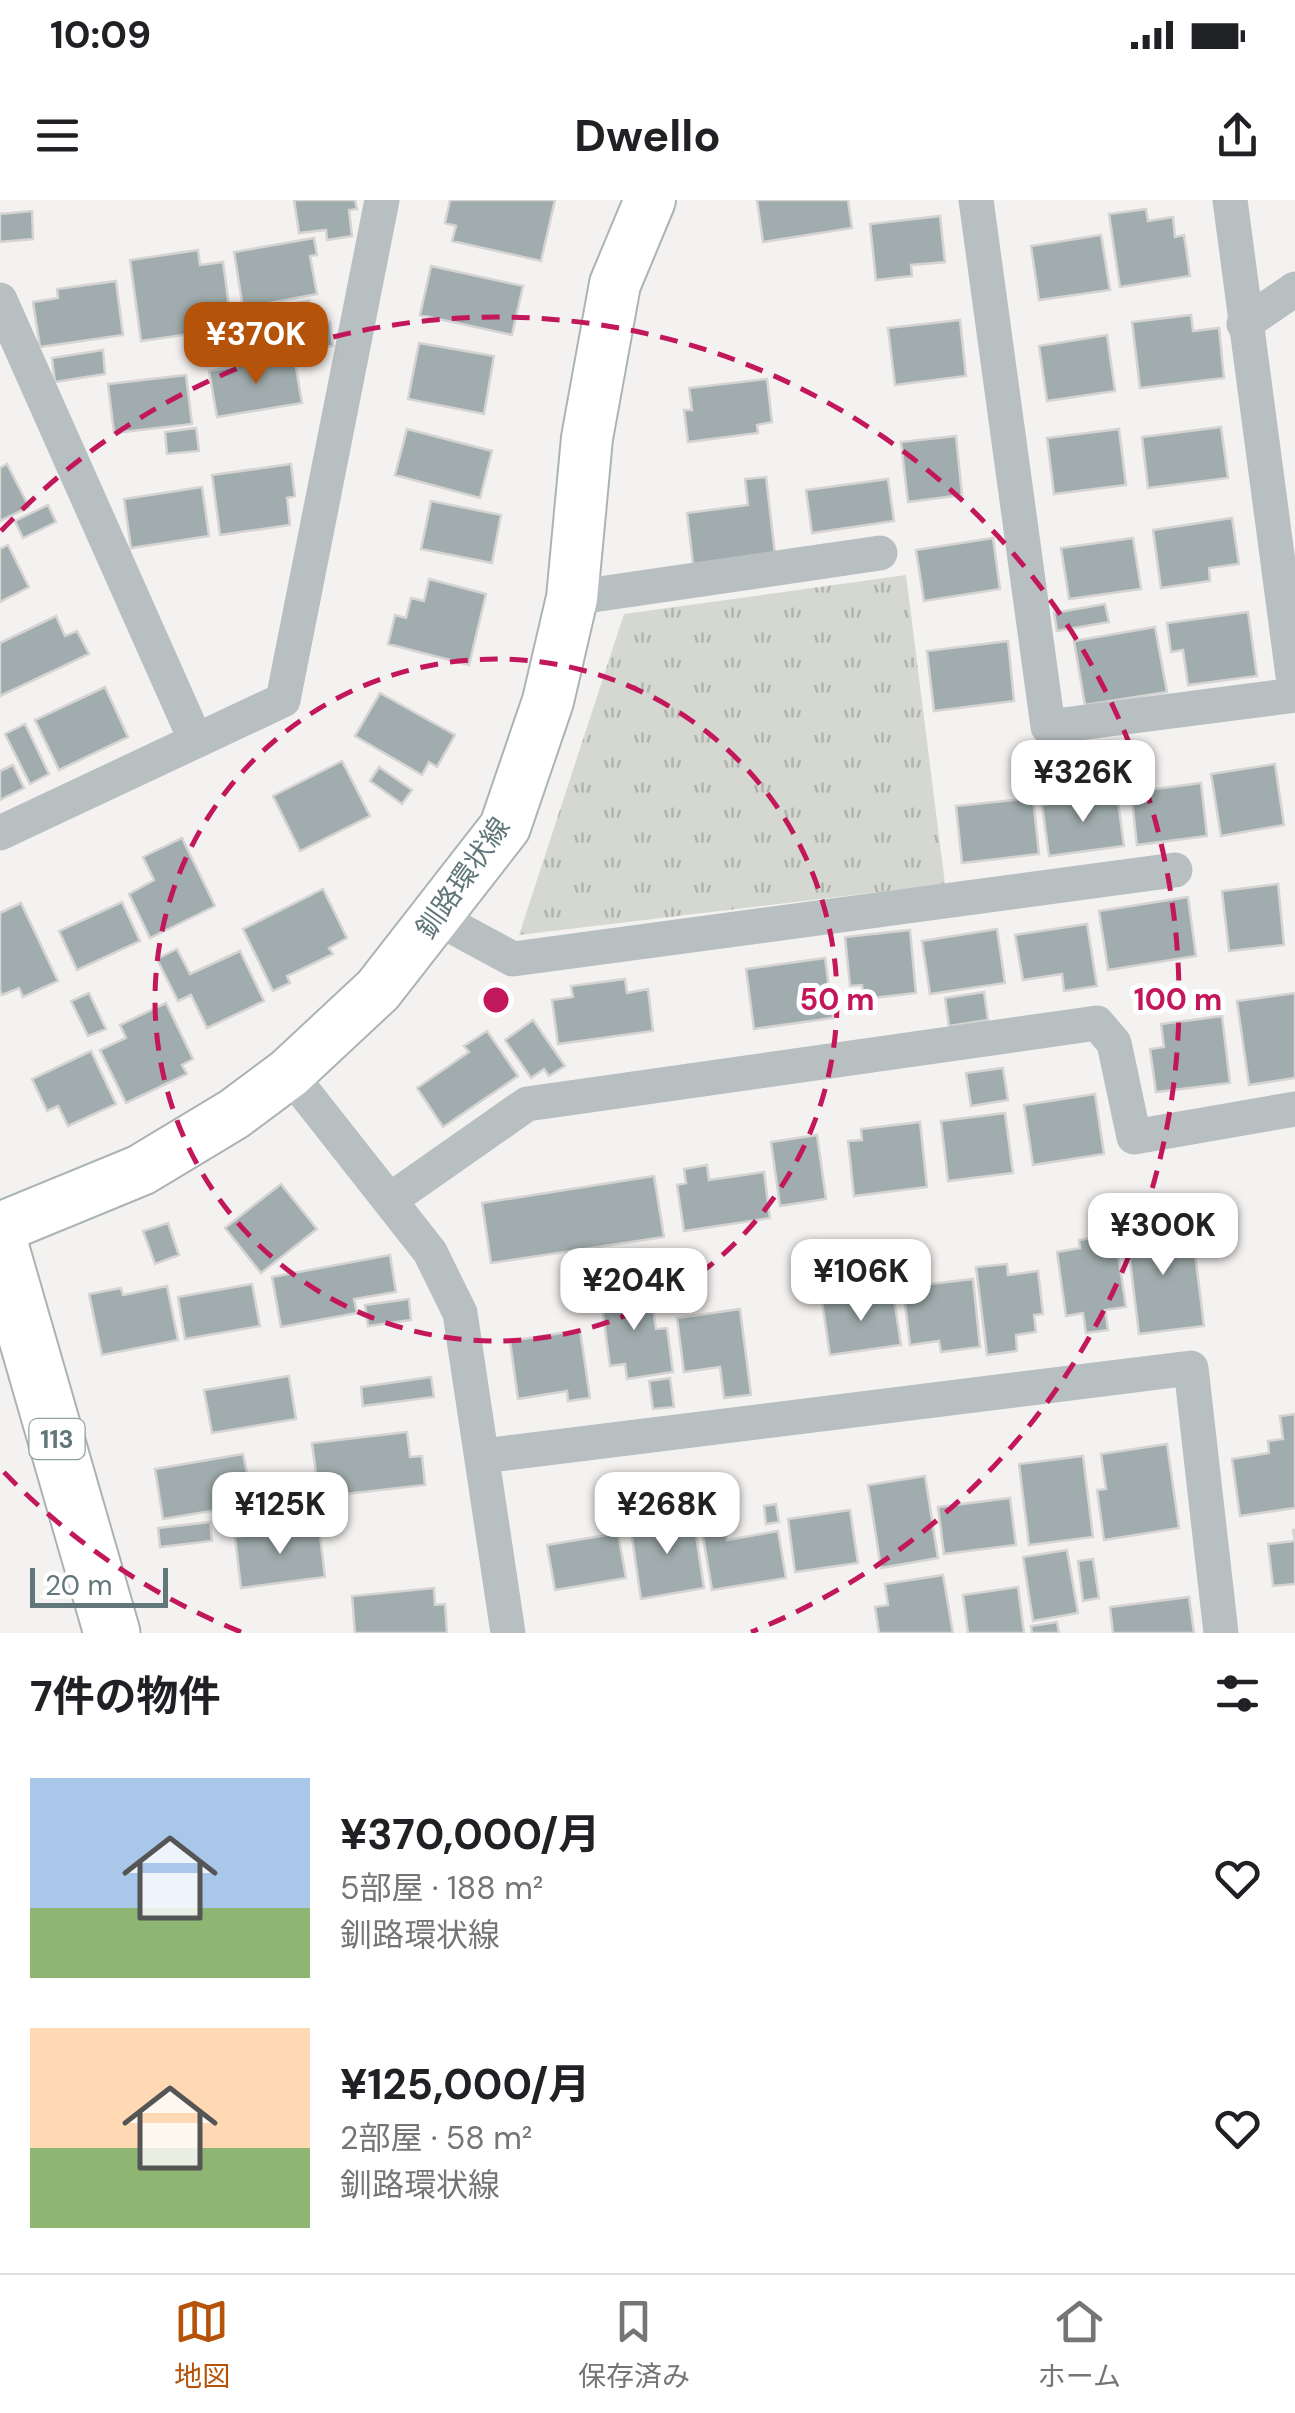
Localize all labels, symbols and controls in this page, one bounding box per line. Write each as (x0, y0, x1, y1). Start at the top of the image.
text: 10:09 (50, 10, 151, 60)
text: Dwello (574, 106, 721, 165)
icon: menu (30, 108, 85, 163)
icon: share (1210, 108, 1265, 163)
pin: ¥370K (186, 302, 326, 387)
text: ¥370K (206, 313, 306, 355)
pin: ¥326K (1013, 740, 1153, 825)
text: ¥326K (1033, 751, 1133, 793)
street label: 釧路環状線 (408, 810, 518, 946)
text: 50 m (799, 980, 875, 1019)
text: 100 m (1134, 980, 1222, 1019)
centre of rings (478, 982, 514, 1018)
pin: ¥300K (1093, 1193, 1233, 1278)
text: ¥300K (1110, 1204, 1216, 1246)
pin: ¥106K (791, 1239, 931, 1324)
pin: ¥204K (564, 1248, 704, 1333)
text: ¥106K (813, 1250, 909, 1292)
text: ¥204K (582, 1259, 686, 1301)
road number: 113 (30, 1419, 84, 1459)
pin: ¥125K (210, 1472, 350, 1557)
pin: ¥268K (597, 1472, 737, 1557)
text: ¥125K (234, 1483, 326, 1525)
text: ¥268K (617, 1483, 717, 1525)
scale bar (30, 1563, 168, 1608)
text: 20 m (45, 1567, 112, 1604)
icon: filters (1210, 1666, 1265, 1721)
text: 7件の物件 (30, 1669, 221, 1724)
text: ¥370,000/月 (340, 1807, 600, 1862)
icon: home (110, 1818, 230, 1938)
icon: heart (1210, 1851, 1265, 1906)
text: 5部屋 · 188 m² (340, 1867, 543, 1909)
text: 釧路環状線 (340, 1914, 500, 1956)
text: ¥125,000/月 (340, 2057, 590, 2112)
icon: home (110, 2068, 230, 2188)
icon: heart (1210, 2101, 1265, 2156)
text: 2部屋 · 58 m² (340, 2117, 532, 2159)
text: 釧路環状線 (340, 2164, 500, 2206)
tab: 地図 (174, 2294, 230, 2395)
tab: 保存済み (578, 2294, 690, 2395)
tab: ホーム (1038, 2294, 1121, 2395)

